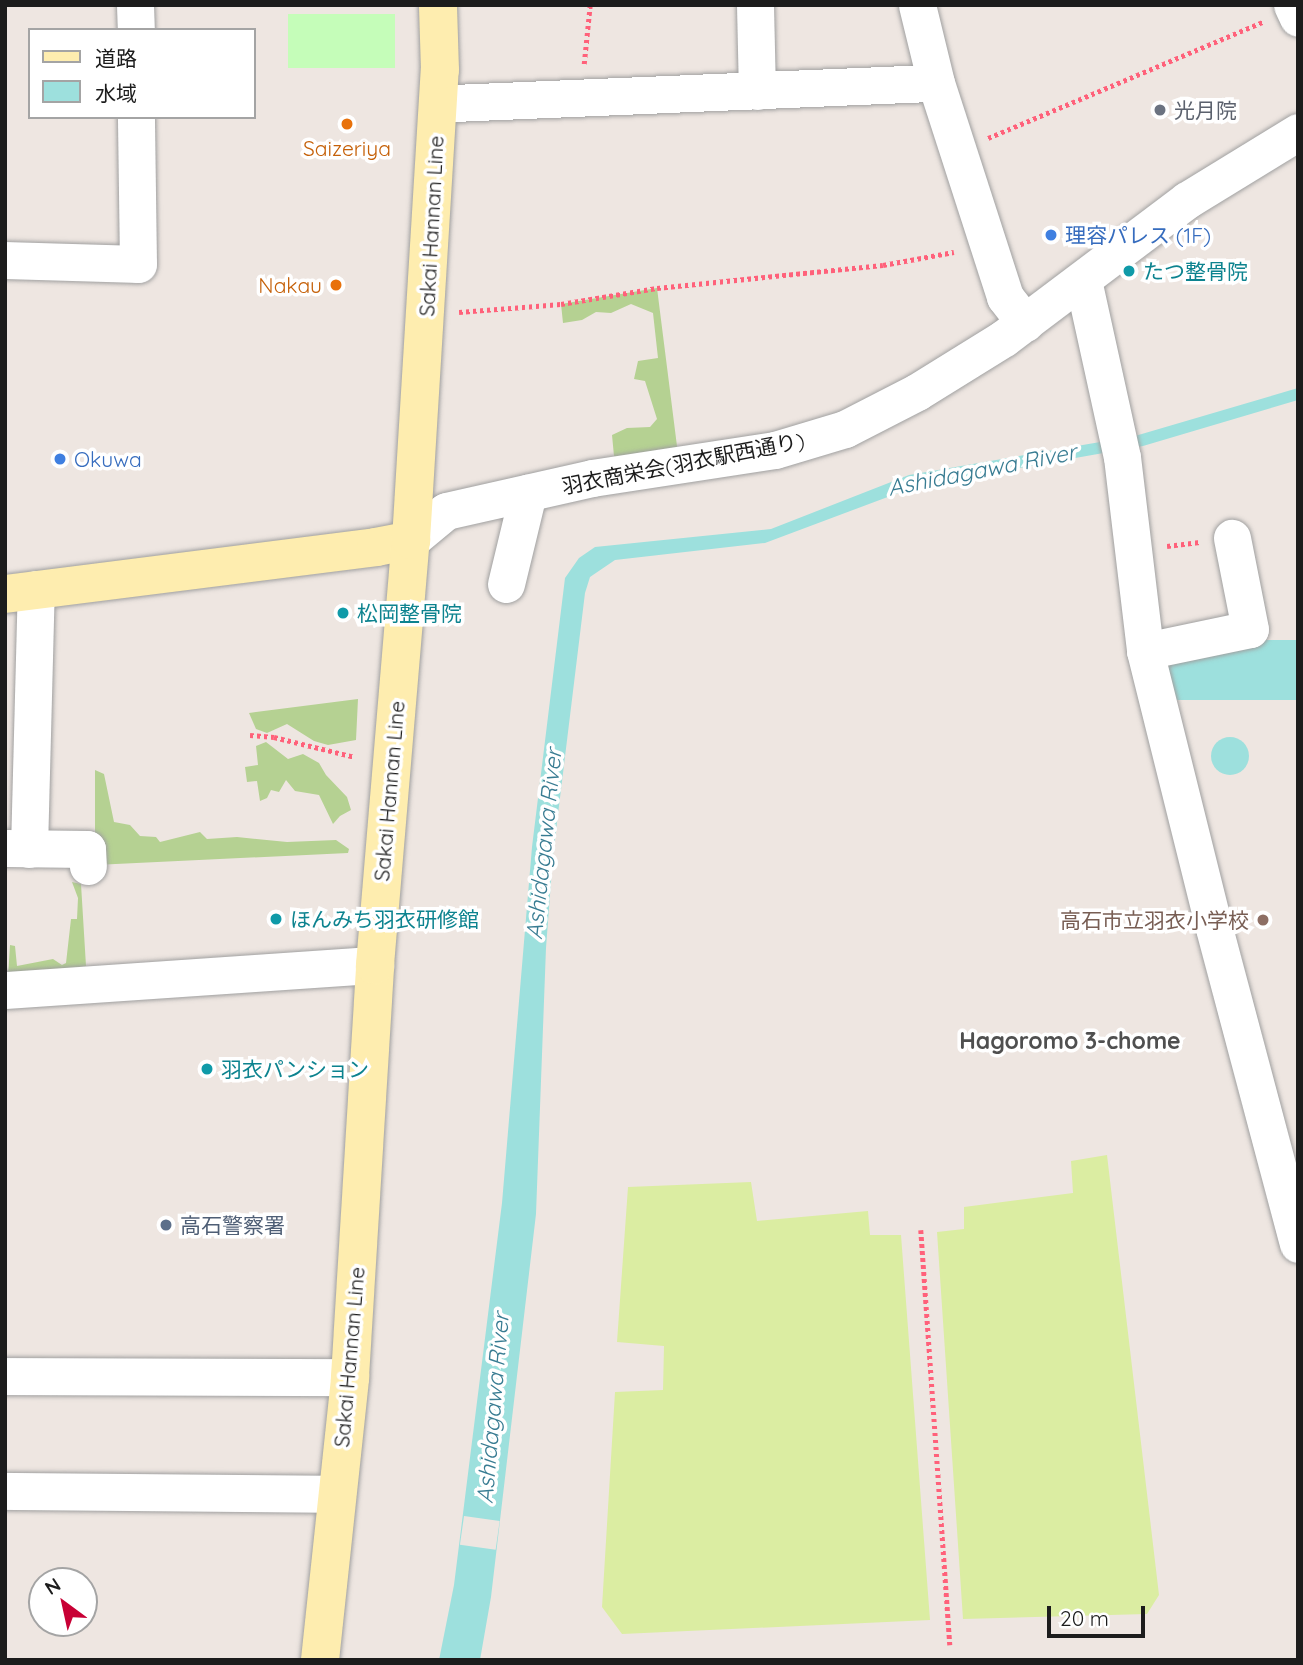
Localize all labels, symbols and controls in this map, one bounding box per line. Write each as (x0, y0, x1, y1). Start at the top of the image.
legend (28, 28, 256, 119)
text: 道路 (95, 45, 137, 71)
text: 水域 (95, 80, 137, 106)
place label: 光月院 (1174, 97, 1237, 123)
marker: 光月院 (1152, 102, 1168, 118)
marker: Saizeriya (339, 116, 355, 132)
place label: Saizeriya (303, 135, 391, 161)
street label: Sakai Hannan Line (414, 135, 448, 317)
place label: 理容パレス (1F) (1065, 222, 1211, 248)
marker: 理容パレス (1F) (1043, 227, 1059, 243)
place label: たつ整骨院 (1143, 258, 1248, 284)
marker: たつ整骨院 (1121, 263, 1137, 279)
place label: Nakau (258, 272, 322, 298)
marker: Nakau (328, 277, 344, 293)
street label: 羽衣商栄会(羽衣駅西通り) (560, 427, 806, 499)
water label: Ashidagawa River (885, 438, 1079, 502)
place label: Okuwa (74, 446, 142, 472)
marker: Okuwa (52, 451, 68, 467)
place label: 松岡整骨院 (357, 600, 462, 626)
marker: 松岡整骨院 (335, 605, 351, 621)
street label: Sakai Hannan Line (369, 700, 409, 882)
water label: Ashidagawa River (520, 747, 568, 941)
place label: ほんみち羽衣研修館 (290, 906, 479, 932)
place label: 高石市立羽衣小学校 (1060, 907, 1249, 933)
marker: ほんみち羽衣研修館 (268, 911, 284, 927)
marker: 高石市立羽衣小学校 (1255, 912, 1271, 928)
district label: Hagoromo 3-chome (959, 1027, 1181, 1055)
place label: 羽衣パンション (221, 1056, 368, 1082)
marker: 羽衣パンション (199, 1061, 215, 1077)
place label: 高石警察署 (180, 1212, 285, 1238)
marker: 高石警察署 (158, 1217, 174, 1233)
street label: Sakai Hannan Line (329, 1266, 369, 1448)
water label: Ashidagawa River (471, 1311, 515, 1505)
north arrow (28, 1567, 98, 1637)
text: N (40, 1572, 65, 1600)
scale bar (1051, 1592, 1149, 1636)
text: 20 m (1060, 1605, 1109, 1631)

